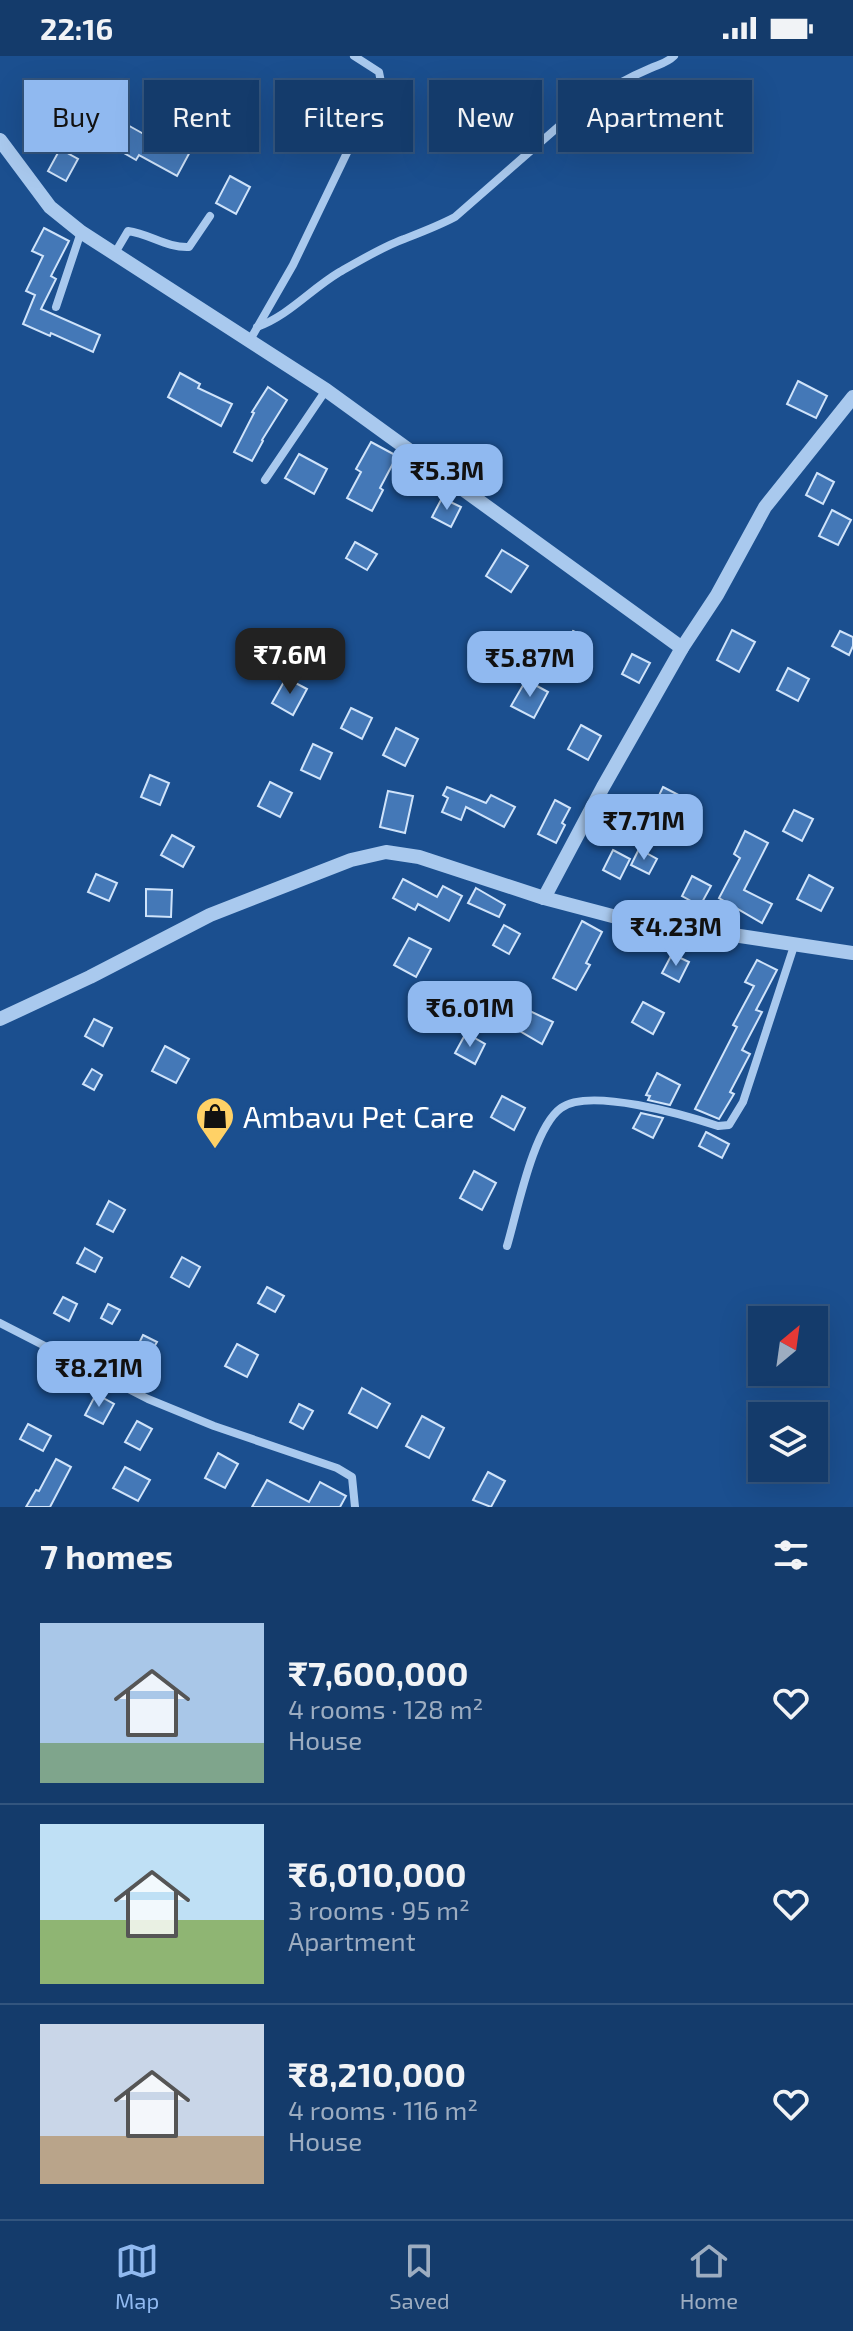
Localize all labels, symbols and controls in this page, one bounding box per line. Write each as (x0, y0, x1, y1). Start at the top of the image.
text: 22:16 (40, 10, 113, 46)
chip: Buy (24, 80, 128, 152)
chip: Rent (144, 80, 259, 152)
chip: Filters (275, 80, 413, 152)
chip: New (429, 80, 542, 152)
chip: Apartment (558, 80, 752, 152)
pin: ₹5.3M (391, 444, 503, 512)
text: ₹5.3M (410, 454, 484, 485)
pin: ₹7.6M (234, 628, 346, 696)
pin: ₹5.87M (465, 631, 595, 699)
text: ₹7.6M (253, 638, 327, 669)
text: ₹5.87M (485, 641, 575, 672)
pin: ₹7.71M (579, 794, 709, 862)
text: ₹7.71M (603, 804, 685, 835)
pin: ₹4.23M (611, 900, 741, 968)
text: ₹4.23M (630, 910, 722, 941)
pin: ₹6.01M (405, 981, 535, 1049)
text: ₹6.01M (426, 991, 514, 1022)
shop icon: Ambavu Pet Care (194, 1095, 236, 1150)
place label: Ambavu Pet Care (243, 1098, 474, 1134)
north arrow (748, 1306, 828, 1386)
map controls (748, 1306, 828, 1482)
pin: ₹8.21M (34, 1341, 164, 1409)
text: ₹8.21M (55, 1351, 143, 1382)
button: layers (748, 1402, 828, 1482)
icon: filters (769, 1533, 813, 1577)
text: 7 homes (40, 1535, 173, 1576)
text: ₹7,600,000 (288, 1652, 468, 1693)
icon: home (104, 1655, 200, 1751)
icon: heart (769, 1681, 813, 1725)
text: 4 rooms · 128 m² (288, 1693, 483, 1724)
text: House (288, 1724, 362, 1755)
text: ₹6,010,000 (288, 1853, 467, 1894)
icon: home (104, 1856, 200, 1952)
icon: heart (769, 1882, 813, 1926)
text: 3 rooms · 95 m² (288, 1894, 470, 1925)
text: Apartment (288, 1925, 416, 1956)
text: ₹8,210,000 (288, 2053, 466, 2094)
icon: home (104, 2056, 200, 2152)
icon: heart (769, 2082, 813, 2126)
text: 4 rooms · 116 m² (288, 2094, 478, 2125)
text: House (288, 2125, 362, 2156)
tab: Map (115, 2239, 159, 2313)
tab: Saved (389, 2239, 450, 2313)
tab: Home (680, 2239, 738, 2313)

